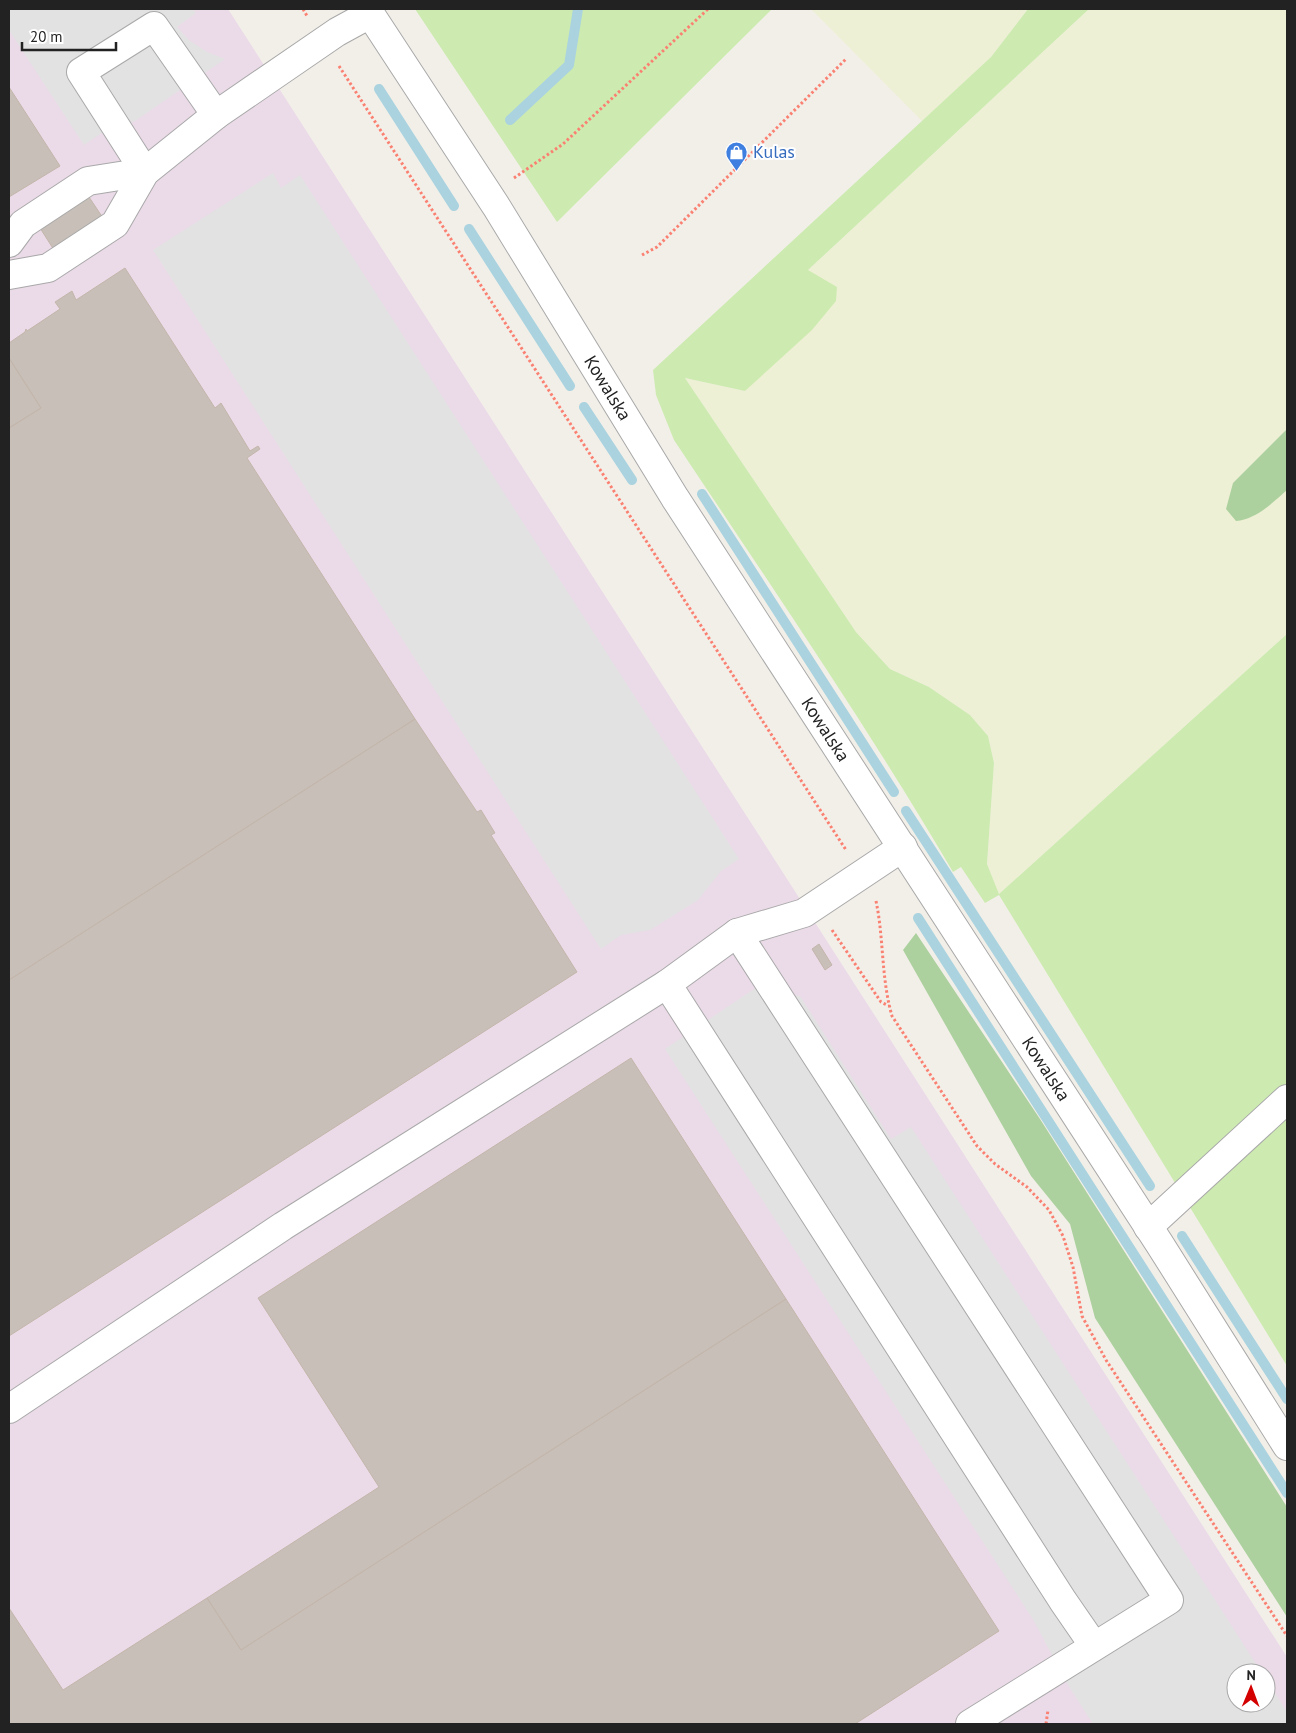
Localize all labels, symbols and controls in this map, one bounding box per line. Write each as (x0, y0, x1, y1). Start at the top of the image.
scale bar (22, 20, 116, 52)
text: 20 m (30, 27, 63, 46)
shop icon: Kulas (725, 140, 749, 171)
place label: Kulas (753, 140, 795, 163)
street label: Kowalska (579, 351, 637, 425)
street label: Kowalska (796, 693, 855, 766)
street label: Kowalska (1017, 1032, 1076, 1105)
north arrow (1226, 1663, 1276, 1713)
text: N (1246, 1666, 1256, 1684)

